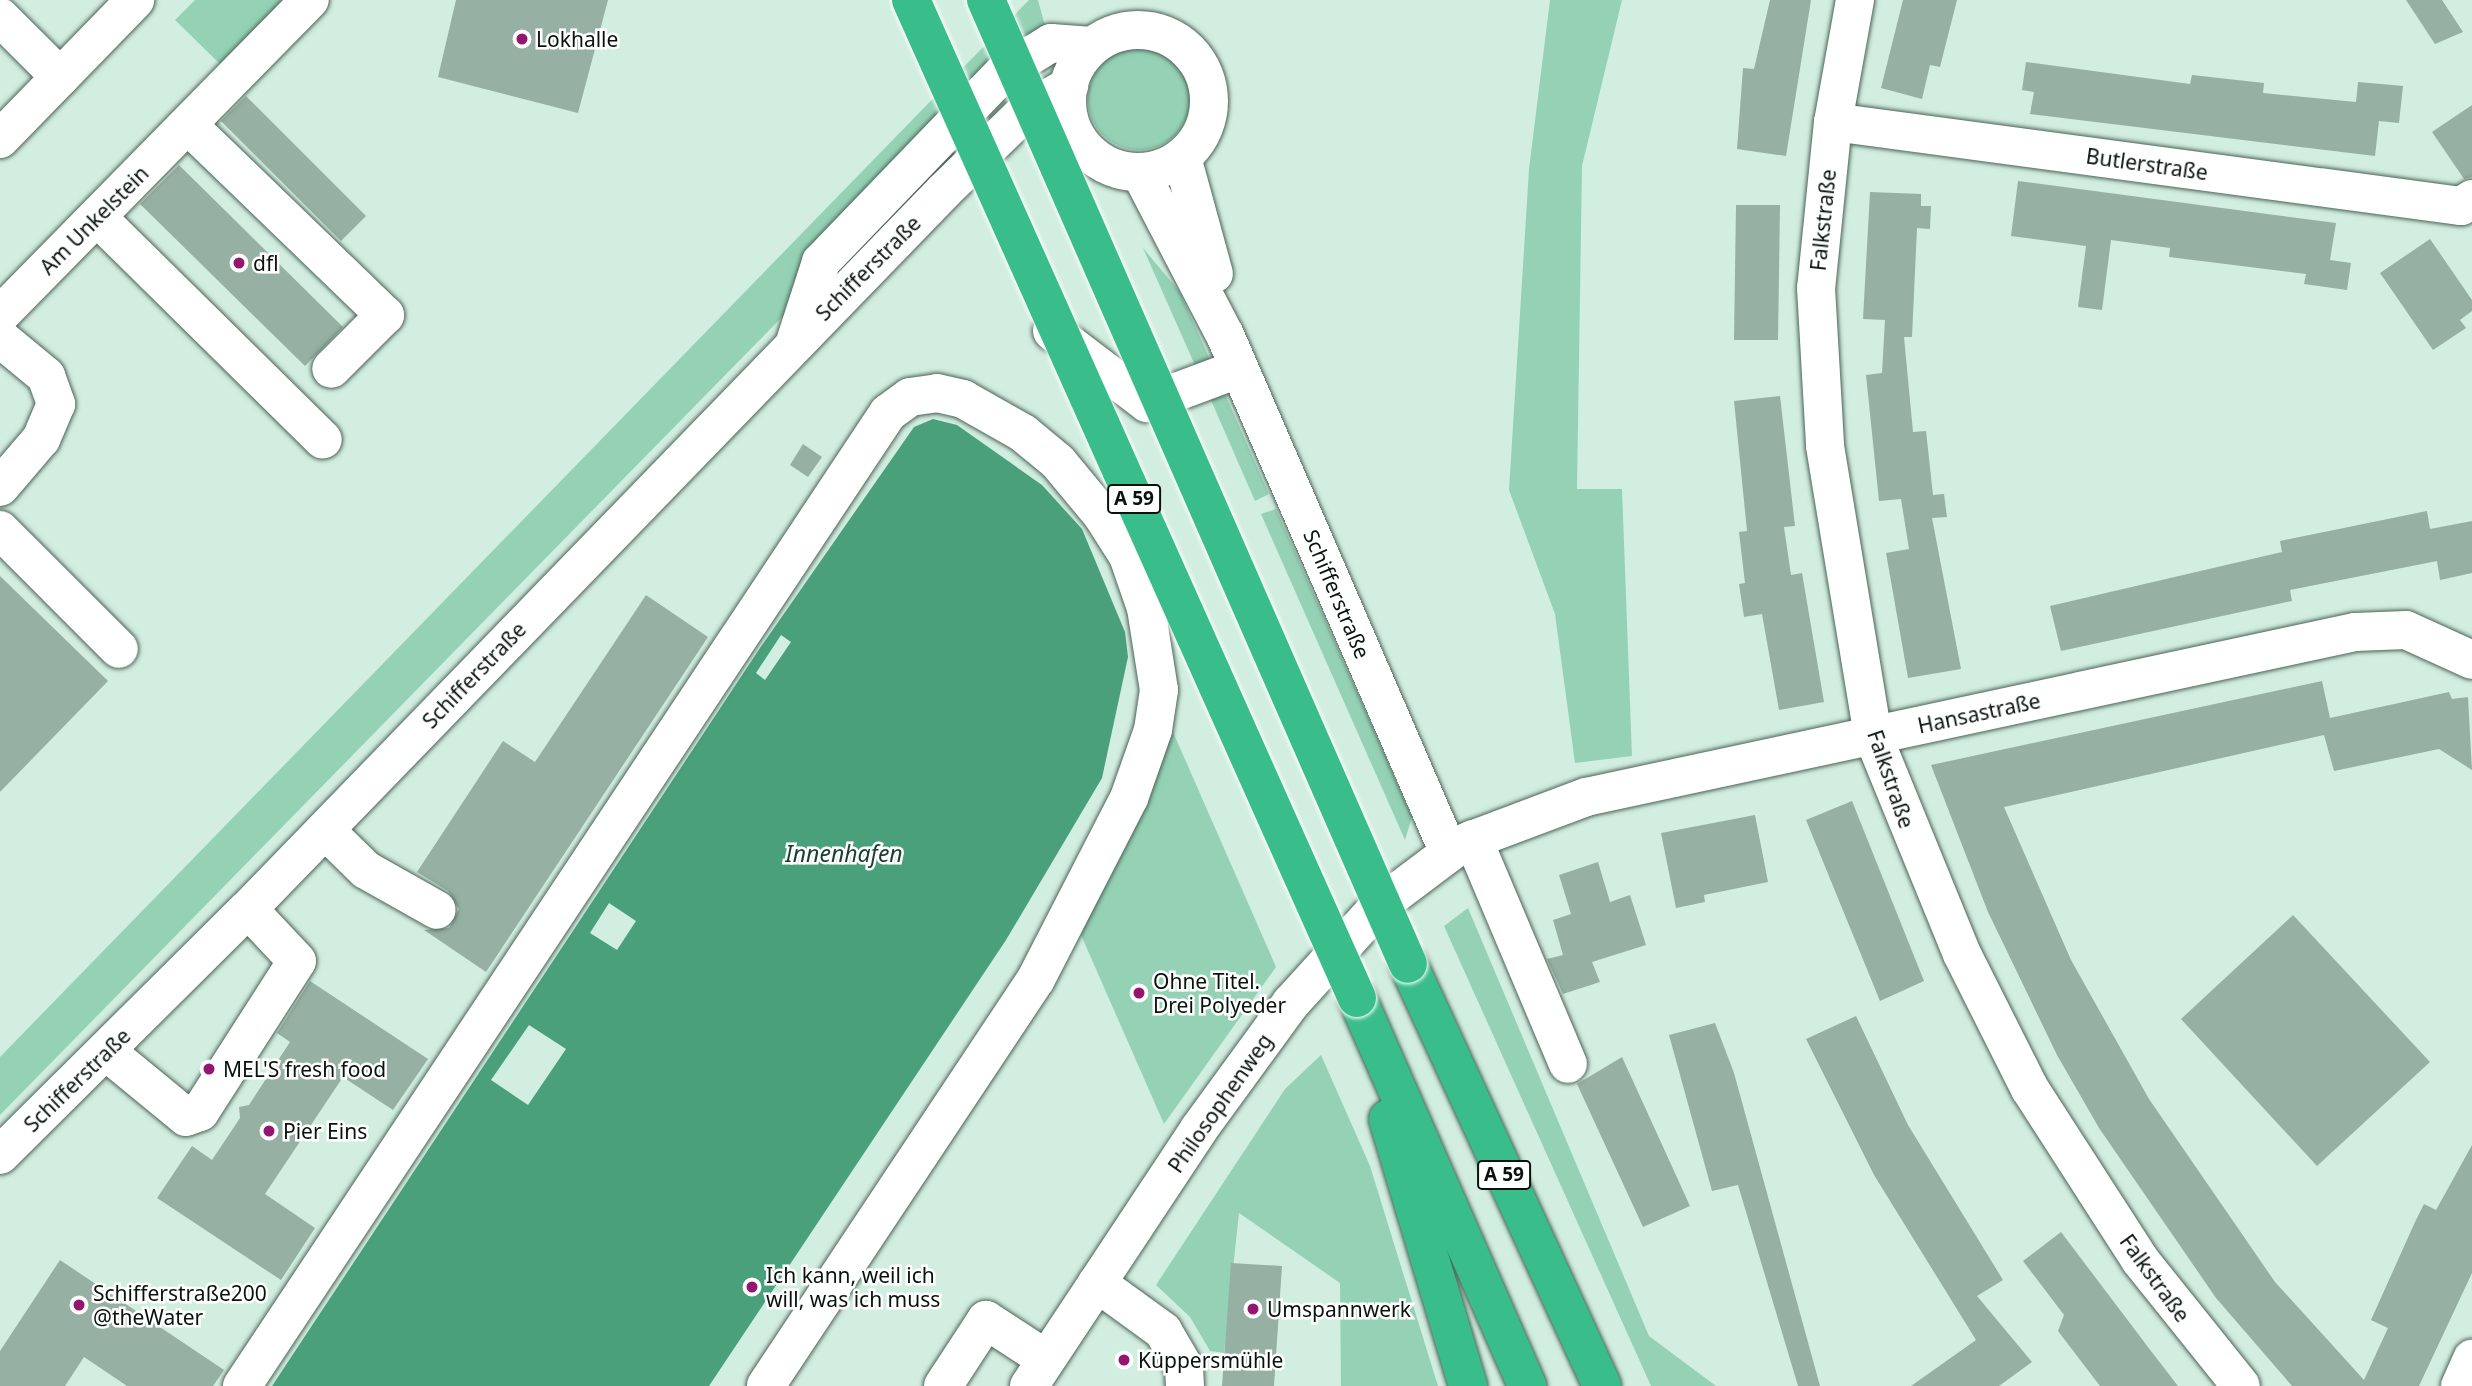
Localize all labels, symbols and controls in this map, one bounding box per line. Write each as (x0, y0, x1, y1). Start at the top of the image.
place label: Lokhalle (536, 26, 618, 52)
marker: Lokhalle (514, 31, 530, 47)
street label: Butlerstraße (2084, 143, 2210, 185)
street label: Am Unkelstein (34, 160, 154, 280)
street label: Falkstraße (1805, 168, 1841, 272)
street label: Schifferstraße (810, 210, 926, 326)
place label: dfl (253, 250, 279, 276)
marker: dfl (231, 255, 247, 271)
road number: A 59 (1106, 484, 1162, 514)
street label: Schifferstraße (1298, 526, 1376, 662)
street label: Schifferstraße (417, 617, 531, 733)
street label: Hansastraße (1915, 688, 2043, 738)
street label: Falkstraße (1862, 727, 1920, 831)
water label: Innenhafen (785, 839, 903, 867)
place label: Ohne Titel. Drei Polyeder (1153, 968, 1286, 1018)
marker: Ohne Titel. Drei Polyeder (1131, 985, 1147, 1001)
street label: Schifferstraße (19, 1023, 135, 1137)
street label: Philosophenweg (1163, 1029, 1277, 1177)
place label: MEL'S fresh food (223, 1056, 386, 1082)
marker: MEL'S fresh food (201, 1061, 217, 1077)
place label: Pier Eins (283, 1118, 367, 1144)
marker: Pier Eins (261, 1123, 277, 1139)
road number: A 59 (1476, 1160, 1532, 1190)
street label: Falkstraße (2115, 1229, 2195, 1327)
place label: Ich kann, weil ich will, was ich muss (766, 1262, 940, 1312)
marker: Ich kann, weil ich will, was ich muss (744, 1279, 760, 1295)
place label: Schifferstraße200 @theWater (93, 1280, 267, 1330)
place label: Umspannwerk (1267, 1296, 1411, 1322)
marker: Schifferstraße200 @theWater (71, 1297, 87, 1313)
marker: Umspannwerk (1245, 1301, 1261, 1317)
place label: Küppersmühle (1138, 1347, 1283, 1373)
marker: Küppersmühle (1116, 1352, 1132, 1368)

